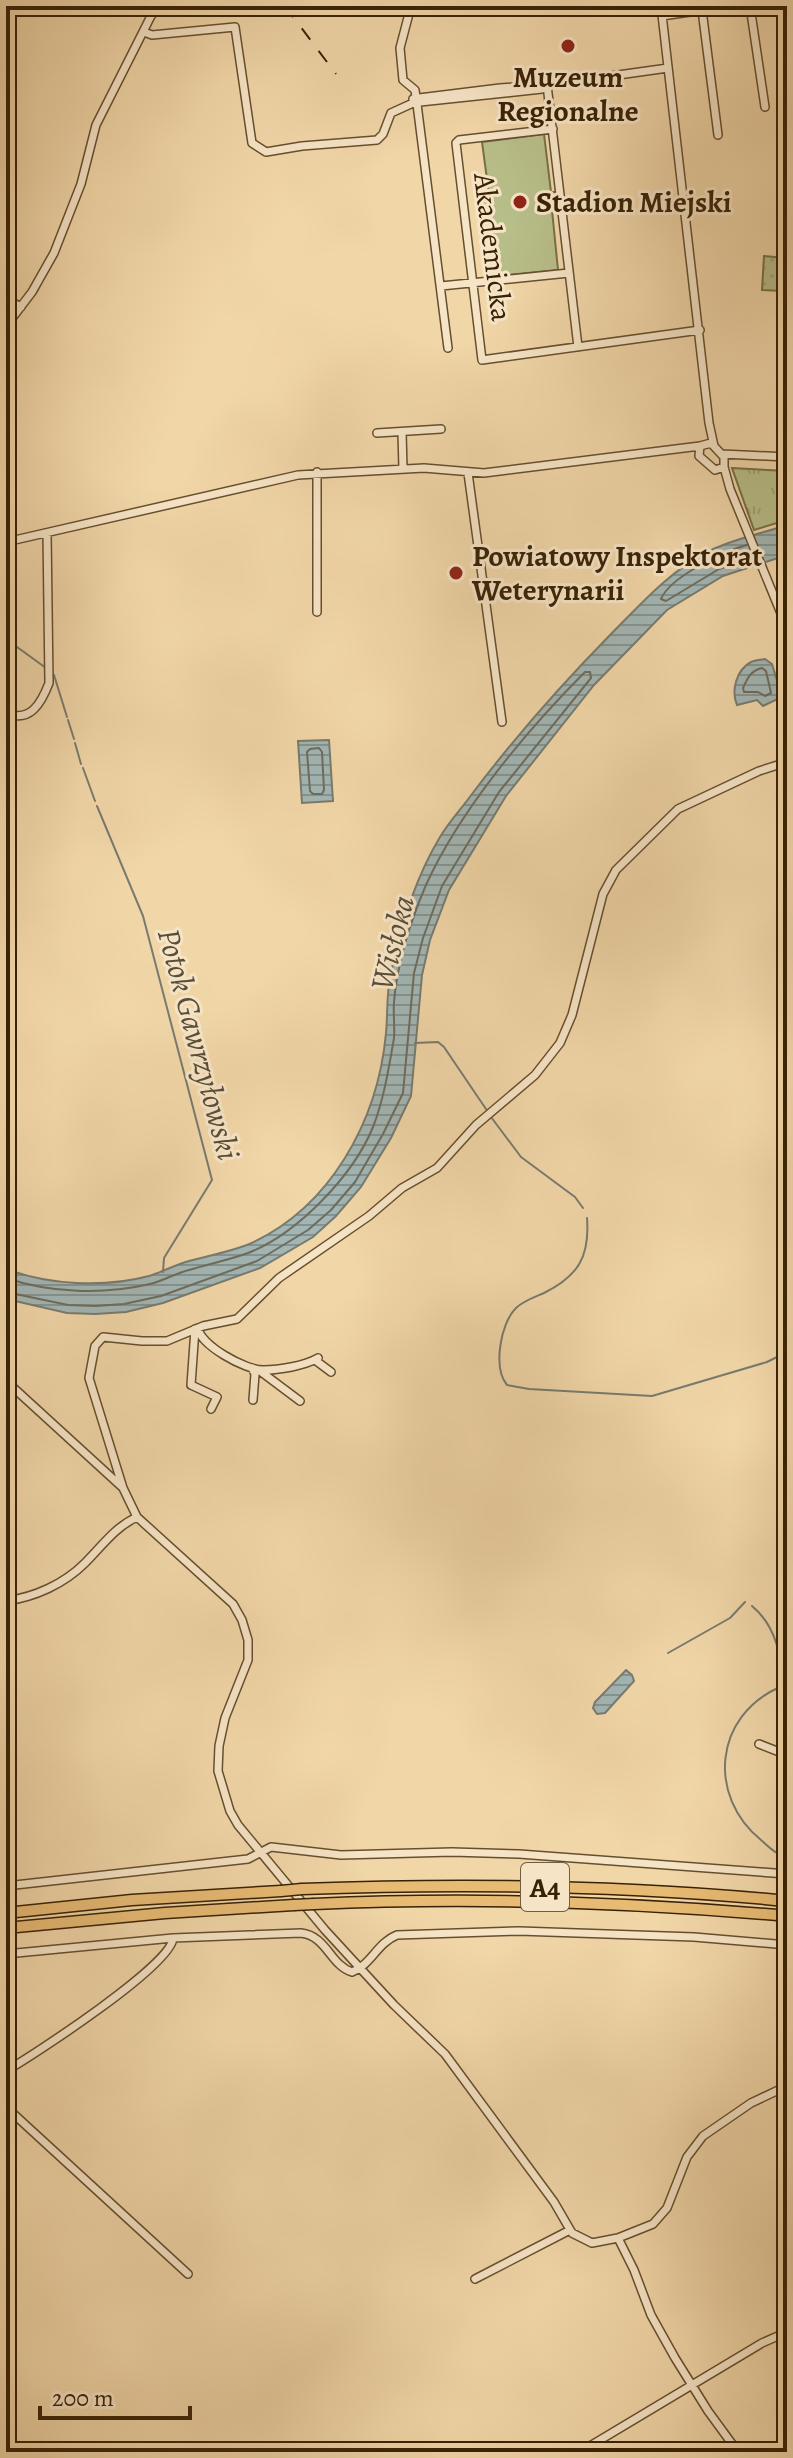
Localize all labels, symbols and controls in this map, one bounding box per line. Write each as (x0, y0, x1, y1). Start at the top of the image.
marker: Muzeum Regionalne (559, 37, 577, 55)
place label: Muzeum Regionalne (497, 57, 639, 131)
street label: Akademicka (464, 170, 522, 323)
place label: Stadion Miejski (536, 182, 732, 222)
marker: Stadion Miejski (511, 193, 529, 211)
place label: Powiatowy Inspektorat Weterynarii (471, 536, 762, 610)
marker: Powiatowy Inspektorat Weterynarii (447, 564, 465, 582)
water label: Wisłoka (359, 891, 425, 995)
water label: Potok Gawrzyłowski (147, 923, 251, 1165)
road number: A4 (521, 1863, 569, 1911)
scale bar (40, 2370, 190, 2420)
text: 200 m (52, 2382, 114, 2414)

